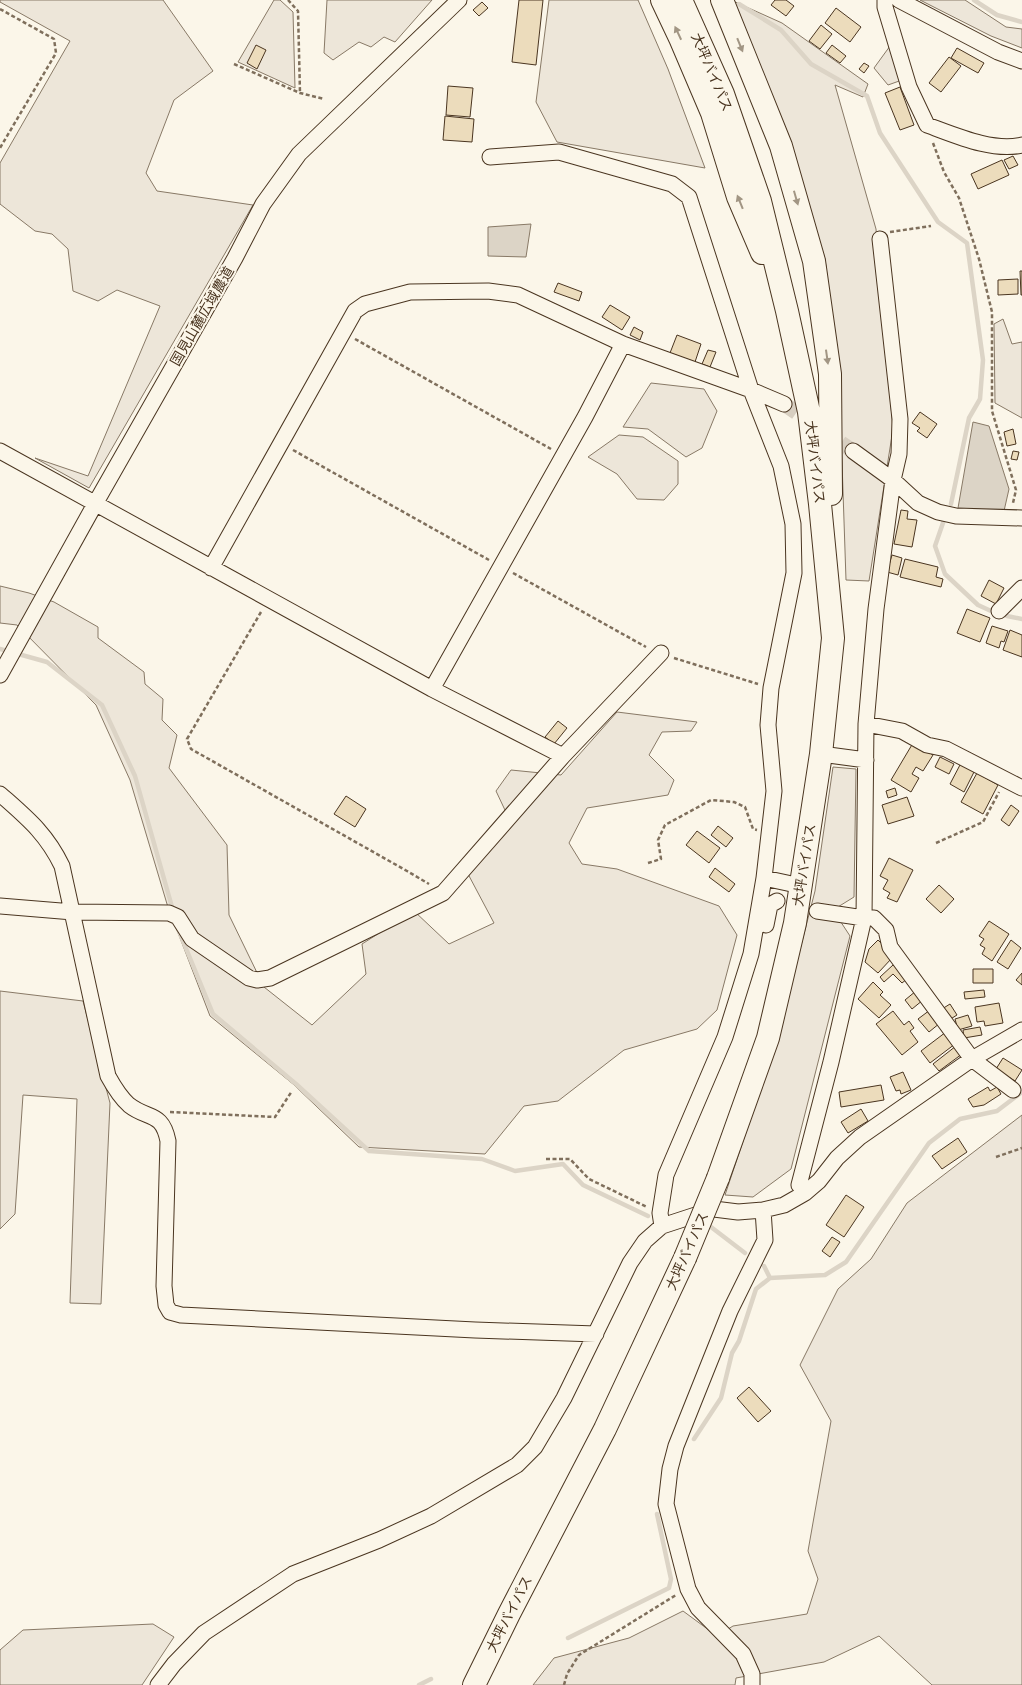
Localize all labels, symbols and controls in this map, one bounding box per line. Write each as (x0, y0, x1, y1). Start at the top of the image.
one-way arrow (674, 26, 682, 40)
street label: 大坪バイパス (688, 30, 736, 114)
one-way arrow (736, 38, 744, 52)
one-way arrow (792, 190, 800, 205)
one-way arrow (736, 194, 744, 209)
street label: 国見山麓広域農道 (167, 264, 237, 368)
one-way arrow (824, 349, 832, 365)
street label: 大坪バイパス (802, 419, 828, 505)
street label: 大坪バイパス (790, 822, 818, 908)
street label: 大坪バイパス (663, 1209, 711, 1293)
street label: 大坪バイパス (483, 1573, 535, 1655)

